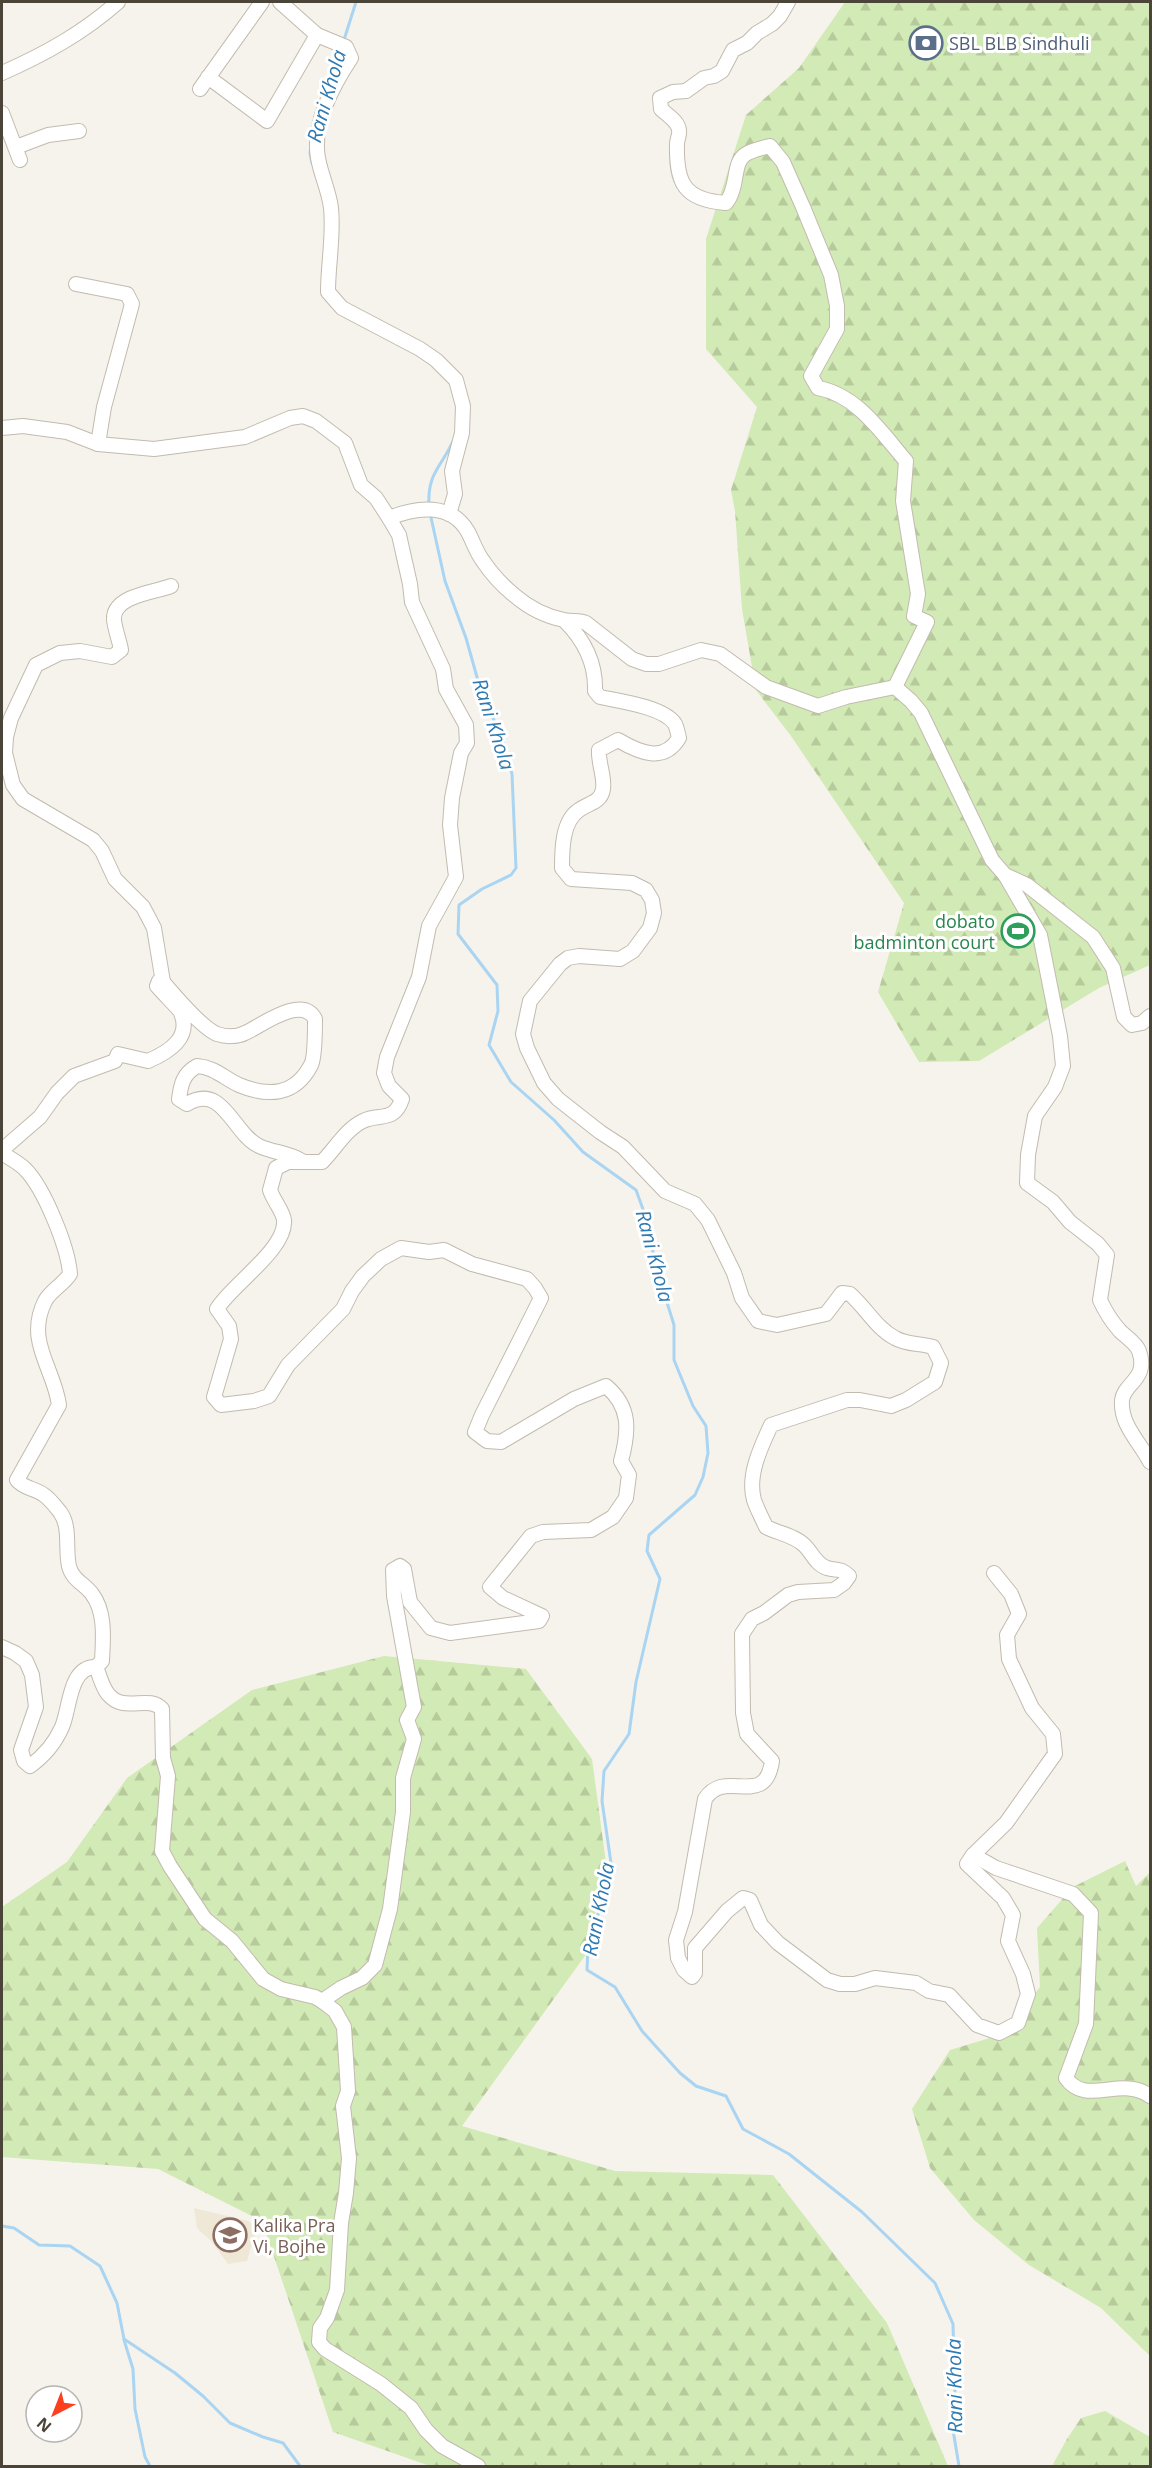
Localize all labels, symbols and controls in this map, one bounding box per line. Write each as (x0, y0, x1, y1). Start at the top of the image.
bank icon: SBL BLB Sindhuli (908, 25, 944, 61)
place label: SBL BLB Sindhuli (949, 31, 1090, 55)
water label: Rani Khola (300, 47, 352, 145)
water label: Rani Khola (467, 675, 521, 773)
place label: dobato badminton court (854, 909, 995, 954)
sports icon: dobato badminton court (1000, 913, 1036, 949)
water label: Rani Khola (630, 1207, 680, 1305)
water label: Rani Khola (576, 1860, 620, 1958)
place label: Kalika Pra Vi, Bojhe (253, 2213, 335, 2258)
school or university icon: Kalika Pra Vi, Bojhe (212, 2217, 248, 2253)
water label: Rani Khola (940, 2338, 968, 2434)
north arrow (24, 2384, 84, 2444)
text: N (32, 2413, 56, 2438)

